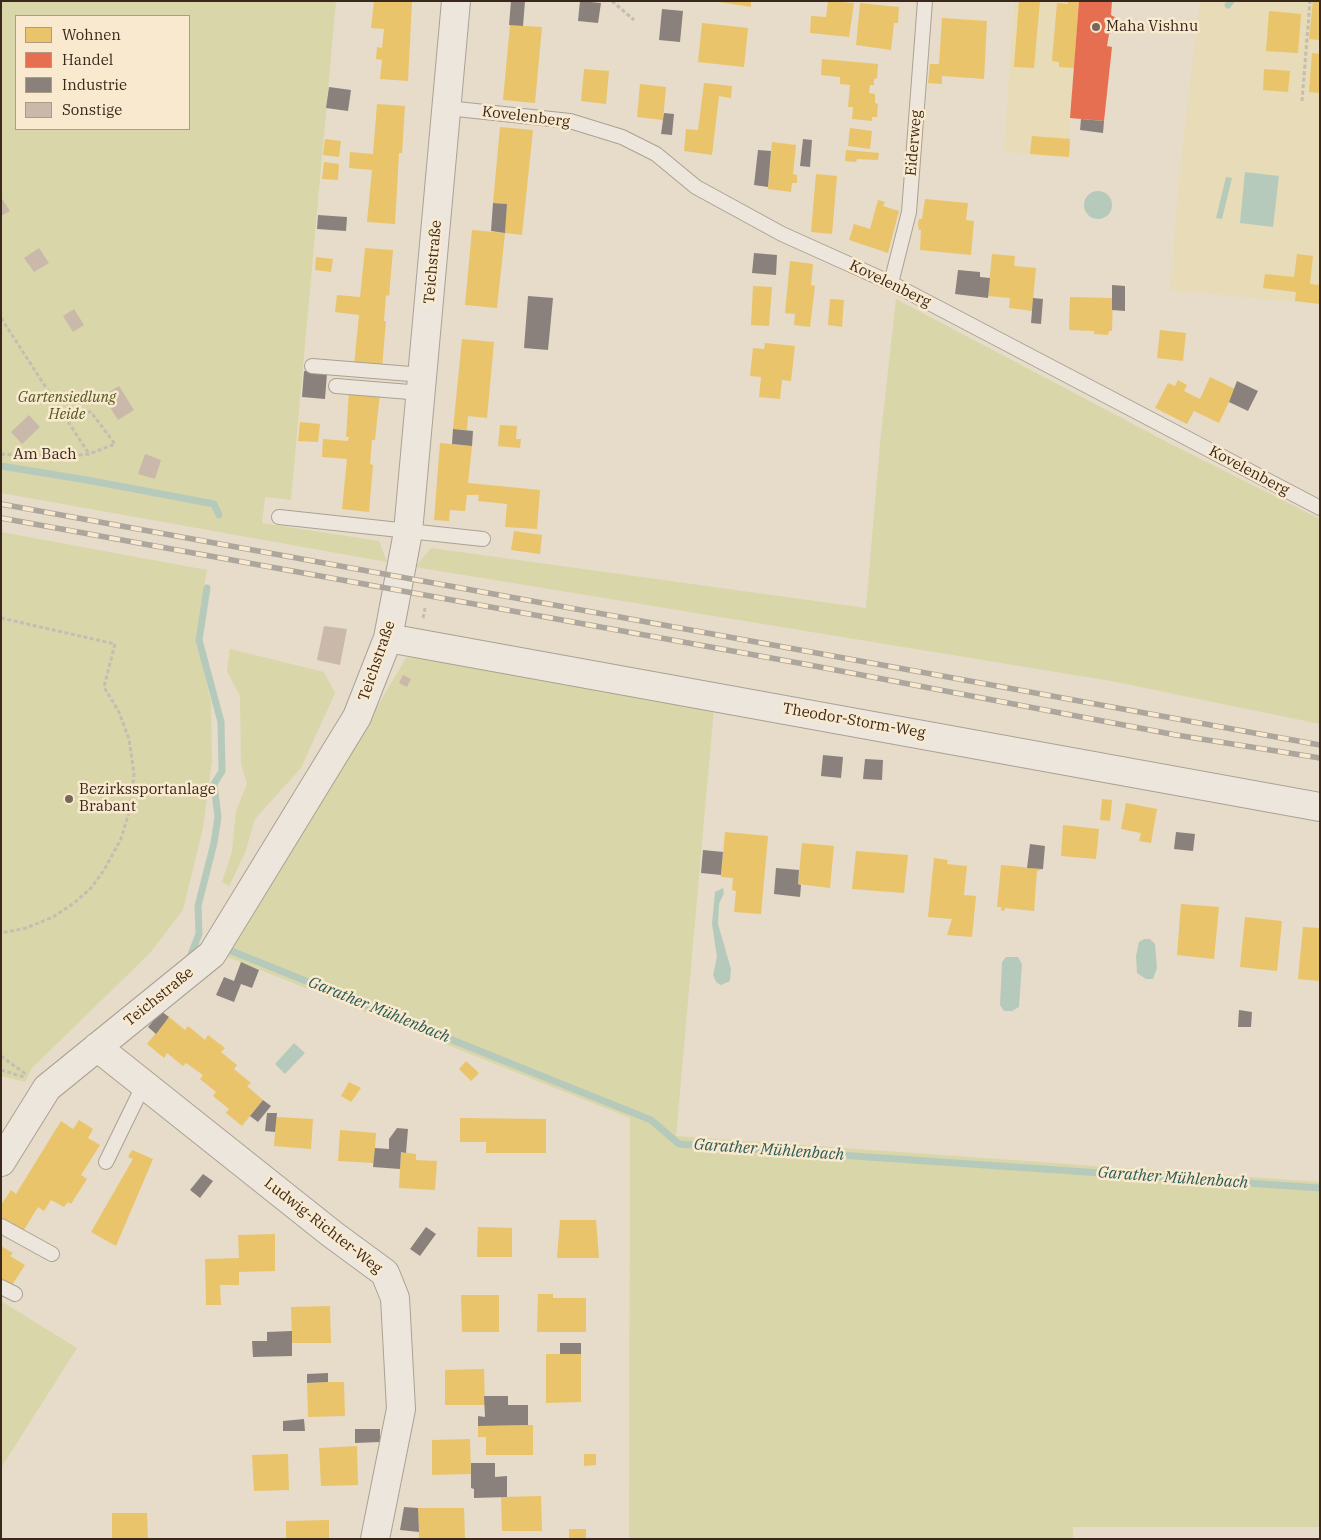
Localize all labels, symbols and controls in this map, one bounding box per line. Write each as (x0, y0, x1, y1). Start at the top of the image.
legend (15, 15, 190, 130)
place label: Maha Vishnu (1106, 18, 1198, 36)
marker: Maha Vishnu (1090, 21, 1102, 33)
text: Wohnen (62, 25, 121, 44)
text: Handel (62, 50, 113, 69)
text: Industrie (62, 75, 127, 94)
text: Sonstige (62, 100, 122, 119)
street label: Kovelenberg (481, 103, 571, 131)
street label: Eiderweg (902, 109, 926, 177)
street label: Teichstraße (420, 219, 446, 305)
street label: Kovelenberg (846, 257, 934, 311)
park label: Gartensiedlung Heide (18, 389, 116, 424)
street label: Kovelenberg (1206, 442, 1292, 500)
street label: Am Bach (13, 446, 77, 464)
street label: Teichstraße (355, 618, 399, 704)
street label: Theodor-Storm-Weg (781, 700, 927, 742)
place label: Bezirkssportanlage Brabant (79, 781, 216, 816)
marker: Bezirkssportanlage Brabant (63, 793, 75, 805)
street label: Teichstraße (121, 964, 197, 1030)
water label: Garather Mühlenbach (305, 973, 453, 1047)
water label: Garather Mühlenbach (693, 1135, 845, 1165)
water label: Garather Mühlenbach (1097, 1163, 1249, 1193)
street label: Ludwig-Richter-Weg (260, 1174, 386, 1278)

